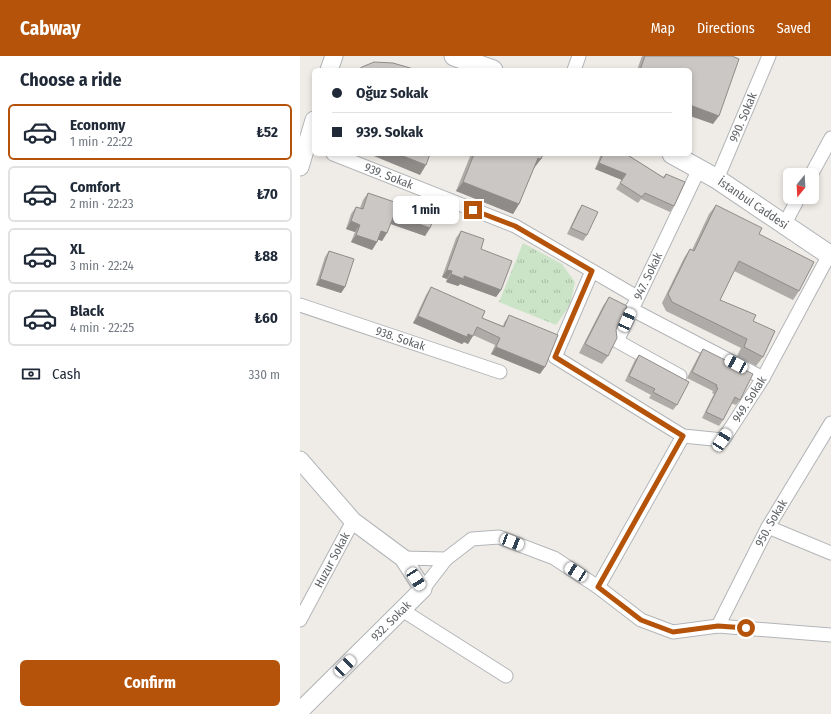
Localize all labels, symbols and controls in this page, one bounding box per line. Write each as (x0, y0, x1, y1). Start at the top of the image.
text: Cabway (20, 17, 80, 40)
text: Map (651, 20, 675, 37)
text: Directions (697, 20, 755, 37)
text: Saved (777, 20, 811, 37)
text: Choose a ride (20, 69, 122, 91)
text: Oğuz Sokak (356, 84, 428, 102)
street label: 990. Sokak (726, 90, 760, 144)
icon: car (22, 114, 58, 150)
text: Economy (70, 116, 125, 134)
text: ₺52 (256, 123, 278, 141)
text: 939. Sokak (356, 123, 423, 141)
text: 1 min · 22:22 (70, 134, 133, 149)
street label: 939. Sokak (362, 160, 416, 192)
north arrow (783, 168, 819, 204)
map controls (783, 168, 819, 204)
street label: İstanbul Caddesi (715, 174, 791, 232)
icon: car (22, 176, 58, 212)
text: Comfort (70, 178, 121, 196)
text: ₺70 (256, 185, 278, 203)
text: 2 min · 22:23 (70, 196, 134, 211)
callout: 1 min (393, 196, 459, 224)
route end (464, 201, 482, 219)
text: 1 min (412, 202, 440, 217)
icon: car (22, 238, 58, 274)
text: XL (70, 240, 85, 258)
text: ₺88 (254, 247, 278, 265)
street label: 947. Sokak (631, 250, 665, 302)
text: 3 min · 22:24 (70, 258, 134, 273)
icon: car (22, 300, 58, 336)
text: Black (70, 302, 104, 320)
car (617, 307, 637, 333)
text: ₺60 (254, 309, 278, 327)
text: 4 min · 22:25 (70, 320, 134, 335)
street label: 938. Sokak (374, 324, 428, 354)
car (723, 353, 749, 375)
icon: cash (20, 363, 42, 385)
text: Cash (52, 365, 81, 383)
text: 330 m (248, 367, 280, 382)
street label: 949. Sokak (729, 373, 769, 425)
car (710, 427, 734, 453)
street label: 950. Sokak (752, 496, 790, 549)
street label: Huzur Sokak (312, 530, 353, 590)
car (499, 532, 525, 552)
car (563, 560, 589, 584)
car (404, 566, 428, 592)
street label: 932. Sokak (368, 598, 414, 644)
route start (737, 619, 755, 637)
car (332, 653, 358, 679)
button: Confirm (20, 660, 280, 706)

